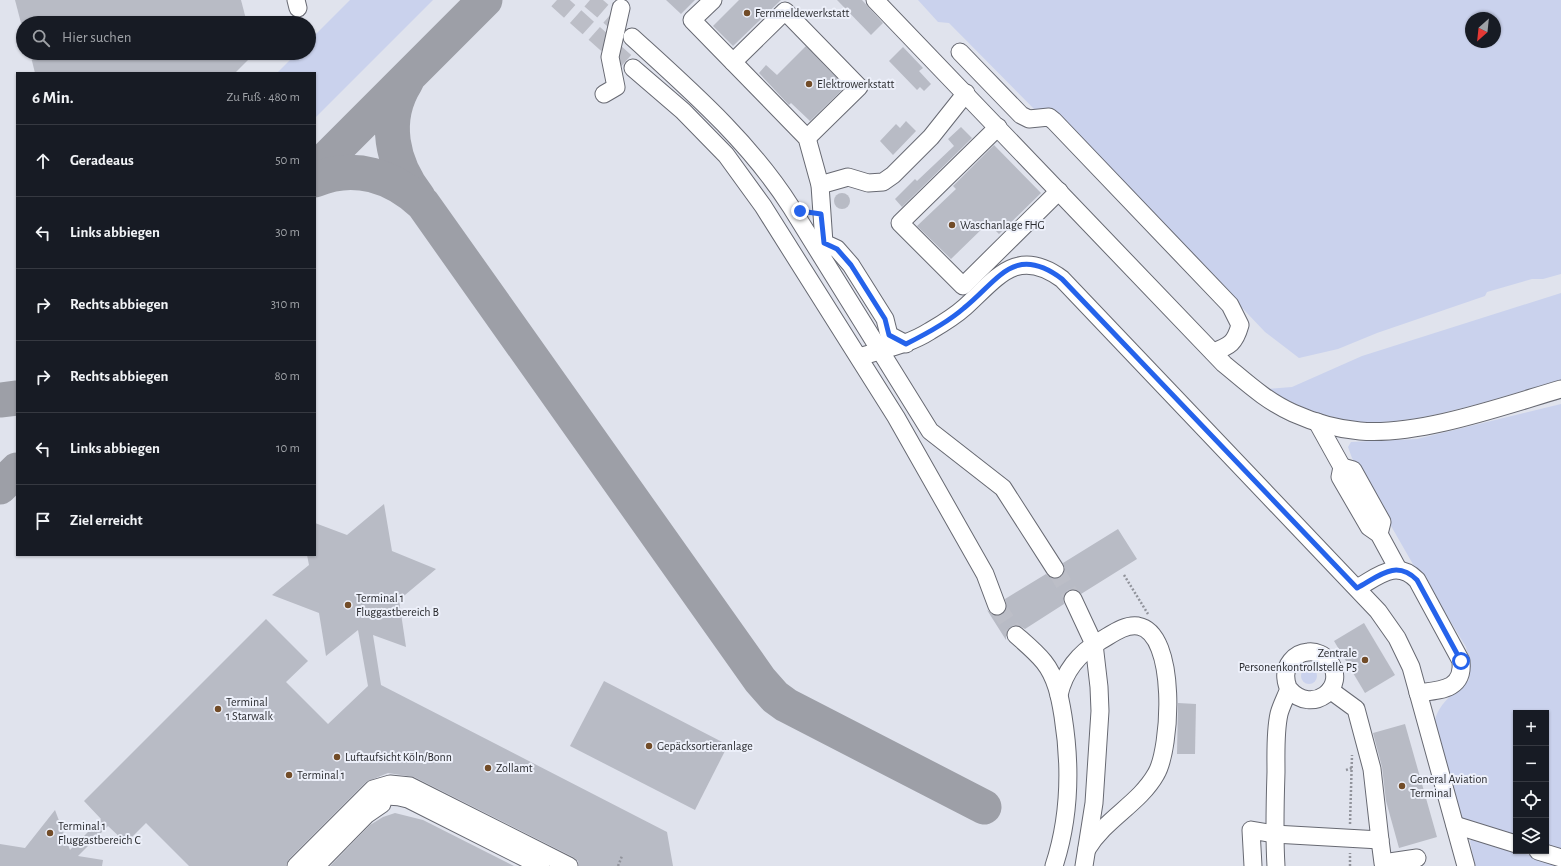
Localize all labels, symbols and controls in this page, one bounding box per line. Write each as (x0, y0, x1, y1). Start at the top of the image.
place label: Fernmeldewerkstatt (755, 7, 850, 19)
marker: Fernmeldewerkstatt (742, 8, 752, 18)
north arrow (1465, 12, 1501, 48)
search box (16, 16, 316, 60)
icon: search (30, 27, 52, 49)
text: Hier suchen (62, 30, 132, 45)
place label: Elektrowerkstatt (817, 78, 895, 90)
marker: Elektrowerkstatt (804, 79, 814, 89)
text: 6 Min. (32, 89, 74, 106)
text: Zu Fuß · 480 m (227, 91, 300, 104)
icon: ahead (32, 150, 54, 172)
text: Geradeaus (70, 153, 134, 168)
text: 50 m (275, 154, 300, 167)
route end (791, 202, 809, 220)
place label: Waschanlage FHG (960, 219, 1045, 231)
marker: Waschanlage FHG (947, 220, 957, 230)
icon: left (32, 222, 54, 244)
text: Links abbiegen (70, 225, 160, 240)
text: 30 m (275, 226, 300, 239)
icon: right (32, 294, 54, 316)
text: Rechts abbiegen (70, 297, 168, 312)
text: 310 m (271, 298, 300, 311)
icon: right (32, 366, 54, 388)
text: Rechts abbiegen (70, 369, 168, 384)
text: 80 m (274, 370, 300, 383)
icon: left (32, 438, 54, 460)
text: Links abbiegen (70, 441, 160, 456)
text: 10 m (276, 442, 300, 455)
icon: arrive (32, 510, 54, 532)
text: Ziel erreicht (70, 513, 143, 528)
place label: Terminal 1 Fluggastbereich B (356, 592, 439, 618)
marker: Terminal 1 Fluggastbereich B (343, 600, 353, 610)
place label: Zentrale Personenkontrollstelle P5 (1239, 647, 1357, 673)
route start (1452, 652, 1470, 670)
marker: Zentrale Personenkontrollstelle P5 (1360, 655, 1370, 665)
place label: Terminal 1 Starwalk (226, 696, 273, 722)
marker: Terminal 1 Starwalk (213, 704, 223, 714)
map controls (1513, 710, 1549, 854)
button: + (1513, 710, 1549, 746)
place label: Gepäcksortieranlage (657, 740, 753, 752)
marker: Gepäcksortieranlage (644, 741, 654, 751)
button: − (1513, 746, 1549, 782)
place label: Luftaufsicht Köln/Bonn (345, 751, 452, 763)
marker: Luftaufsicht Köln/Bonn (332, 752, 342, 762)
place label: Zollamt (496, 762, 533, 774)
marker: Zollamt (483, 763, 493, 773)
place label: Terminal 1 (297, 769, 345, 781)
marker: Terminal 1 (284, 770, 294, 780)
place label: General Aviation Terminal (1410, 773, 1487, 799)
marker: General Aviation Terminal (1397, 781, 1407, 791)
button: locate (1513, 782, 1549, 818)
button: layers (1513, 818, 1549, 854)
place label: Terminal 1 Fluggastbereich C (58, 820, 141, 846)
marker: Terminal 1 Fluggastbereich C (45, 828, 55, 838)

